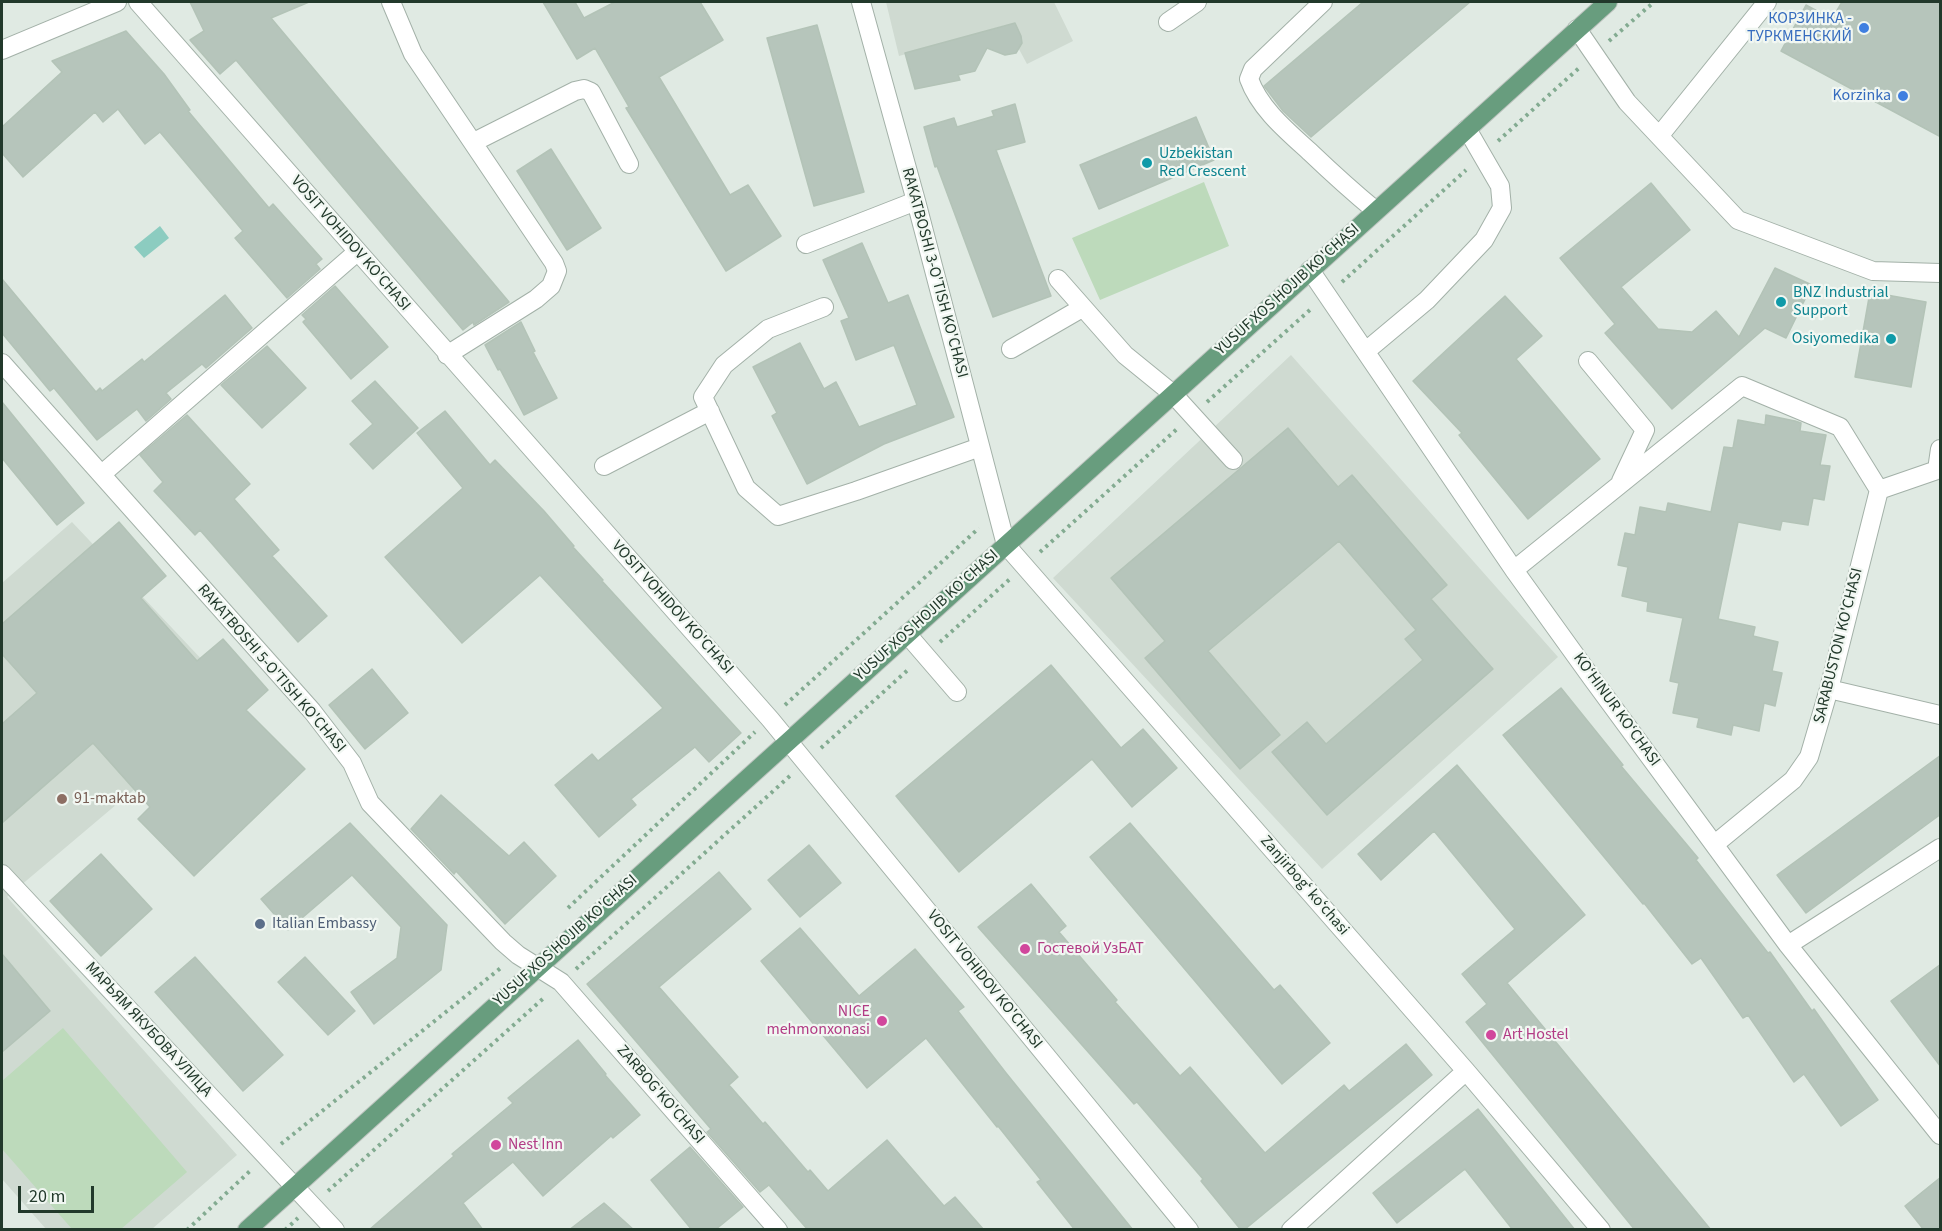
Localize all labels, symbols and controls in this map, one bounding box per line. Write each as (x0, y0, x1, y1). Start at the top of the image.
place label: КОРЗИНКА - ТУРКМЕНСКИЙ (1747, 9, 1852, 47)
marker: КОРЗИНКА - ТУРКМЕНСКИЙ (1857, 21, 1871, 35)
place label: Korzinka (1832, 86, 1891, 106)
marker: Korzinka (1896, 89, 1910, 103)
place label: Uzbekistan Red Crescent (1159, 144, 1246, 182)
marker: Uzbekistan Red Crescent (1140, 156, 1154, 170)
street label: RAKATBOSHI 3-O'TISH KO'CHASI (897, 166, 971, 380)
street label: VOSIT VOHIDOV KO'CHASI (286, 172, 414, 316)
street label: YUSUF XOS HOJIB KO'CHASI (1212, 220, 1364, 360)
place label: BNZ Industrial Support (1793, 283, 1889, 321)
marker: BNZ Industrial Support (1774, 295, 1788, 309)
place label: Osiyomedika (1792, 329, 1879, 349)
marker: Osiyomedika (1884, 332, 1898, 346)
street label: VOSIT VOHIDOV KO'CHASI (607, 537, 737, 679)
street label: YUSUF XOS HOJIB KO'CHASI (851, 546, 1003, 686)
street label: SARABUSTON KO'CHASI (1810, 566, 1868, 726)
street label: RAKATBOSHI 5-O'TISH KO'CHASI (193, 581, 349, 757)
street label: KO‘HINUR KO‘CHASI (1568, 649, 1664, 771)
place label: 91-maktab (74, 789, 146, 809)
marker: 91-maktab (55, 792, 69, 806)
street label: Zanjirbogʻ koʻchasi (1255, 832, 1353, 940)
street label: YUSUF XOS HOJIB KO'CHASI (490, 871, 642, 1011)
street label: VOSIT VOHIDOV KO'CHASI (922, 907, 1046, 1053)
place label: Italian Embassy (272, 914, 377, 934)
marker: Italian Embassy (253, 917, 267, 931)
place label: Гостевой УзБАТ (1037, 939, 1144, 959)
marker: Гостевой УзБАТ (1018, 942, 1032, 956)
street label: МАРЬЯМ ЯКУБОВА УЛИЦА (80, 959, 216, 1101)
place label: NICE mehmonxonasi (766, 1002, 870, 1040)
marker: NICE mehmonxonasi (875, 1014, 889, 1028)
place label: Art Hostel (1503, 1025, 1569, 1045)
marker: Art Hostel (1484, 1028, 1498, 1042)
street label: ZARBOG'KO'CHASI (612, 1042, 708, 1148)
place label: Nest Inn (508, 1135, 563, 1155)
marker: Nest Inn (489, 1138, 503, 1152)
scale bar (21, 1174, 98, 1212)
text: 20 m (29, 1184, 65, 1209)

